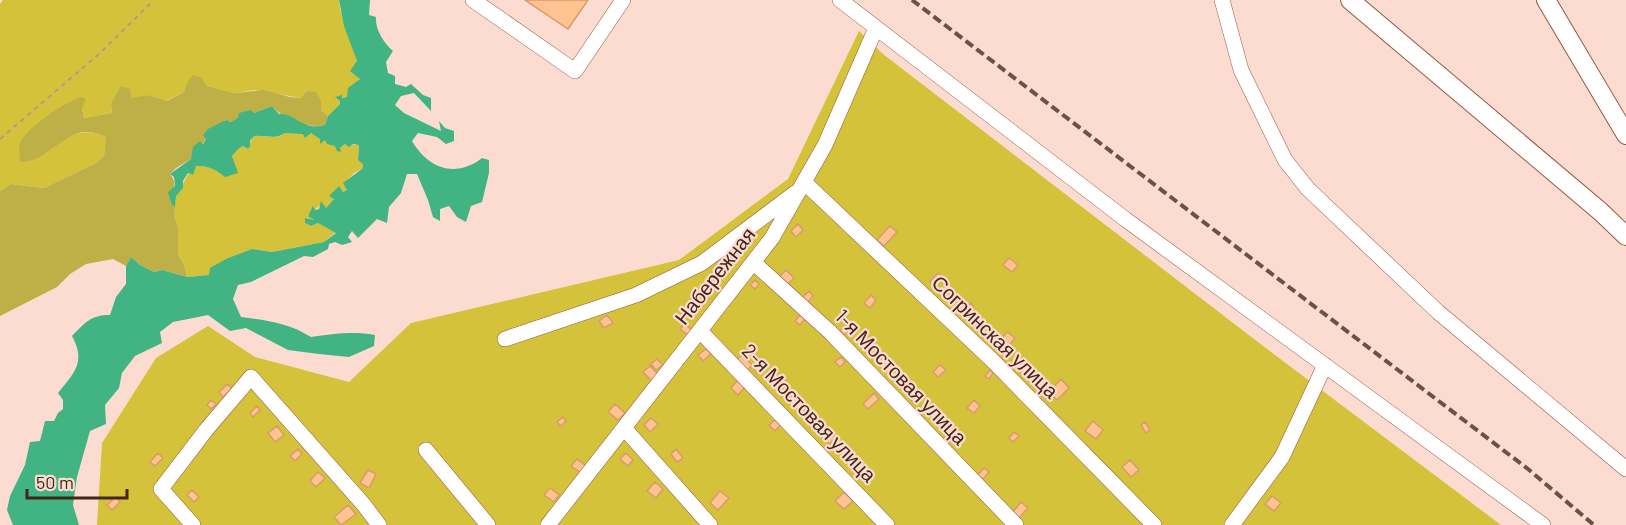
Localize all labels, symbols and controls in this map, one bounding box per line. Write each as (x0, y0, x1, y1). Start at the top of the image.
street label: Набережная (669, 222, 759, 329)
street label: Согринская улица (928, 270, 1064, 403)
street label: 1-я Мостовая улица (831, 304, 973, 450)
street label: 2-я Мостовая улица (738, 338, 882, 487)
scale bar (27, 462, 128, 500)
text: 50 m (36, 471, 74, 493)

